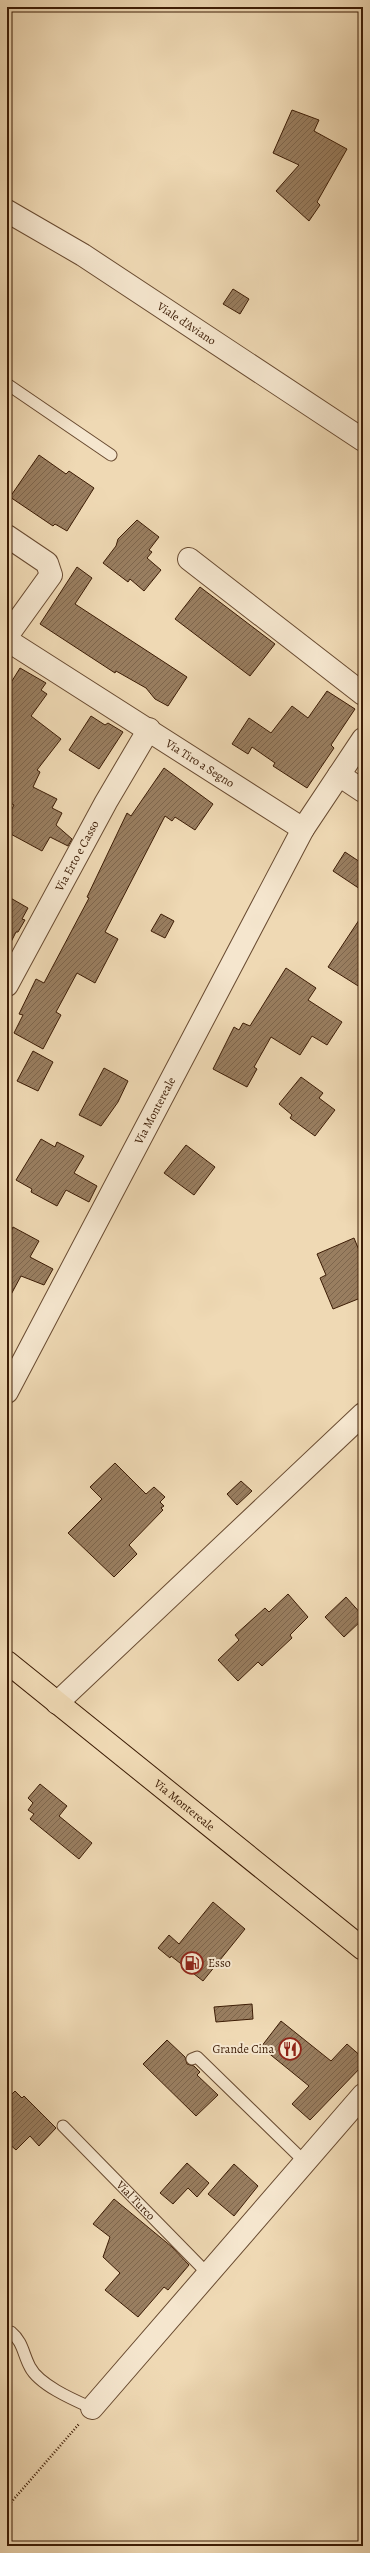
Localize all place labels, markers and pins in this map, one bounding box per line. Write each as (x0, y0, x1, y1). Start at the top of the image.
fuel station icon: Esso (179, 1950, 205, 1976)
place label: Esso (208, 1955, 231, 1971)
restaurant icon: Grande Cina (277, 2036, 303, 2062)
place label: Grande Cina (213, 2041, 274, 2057)

